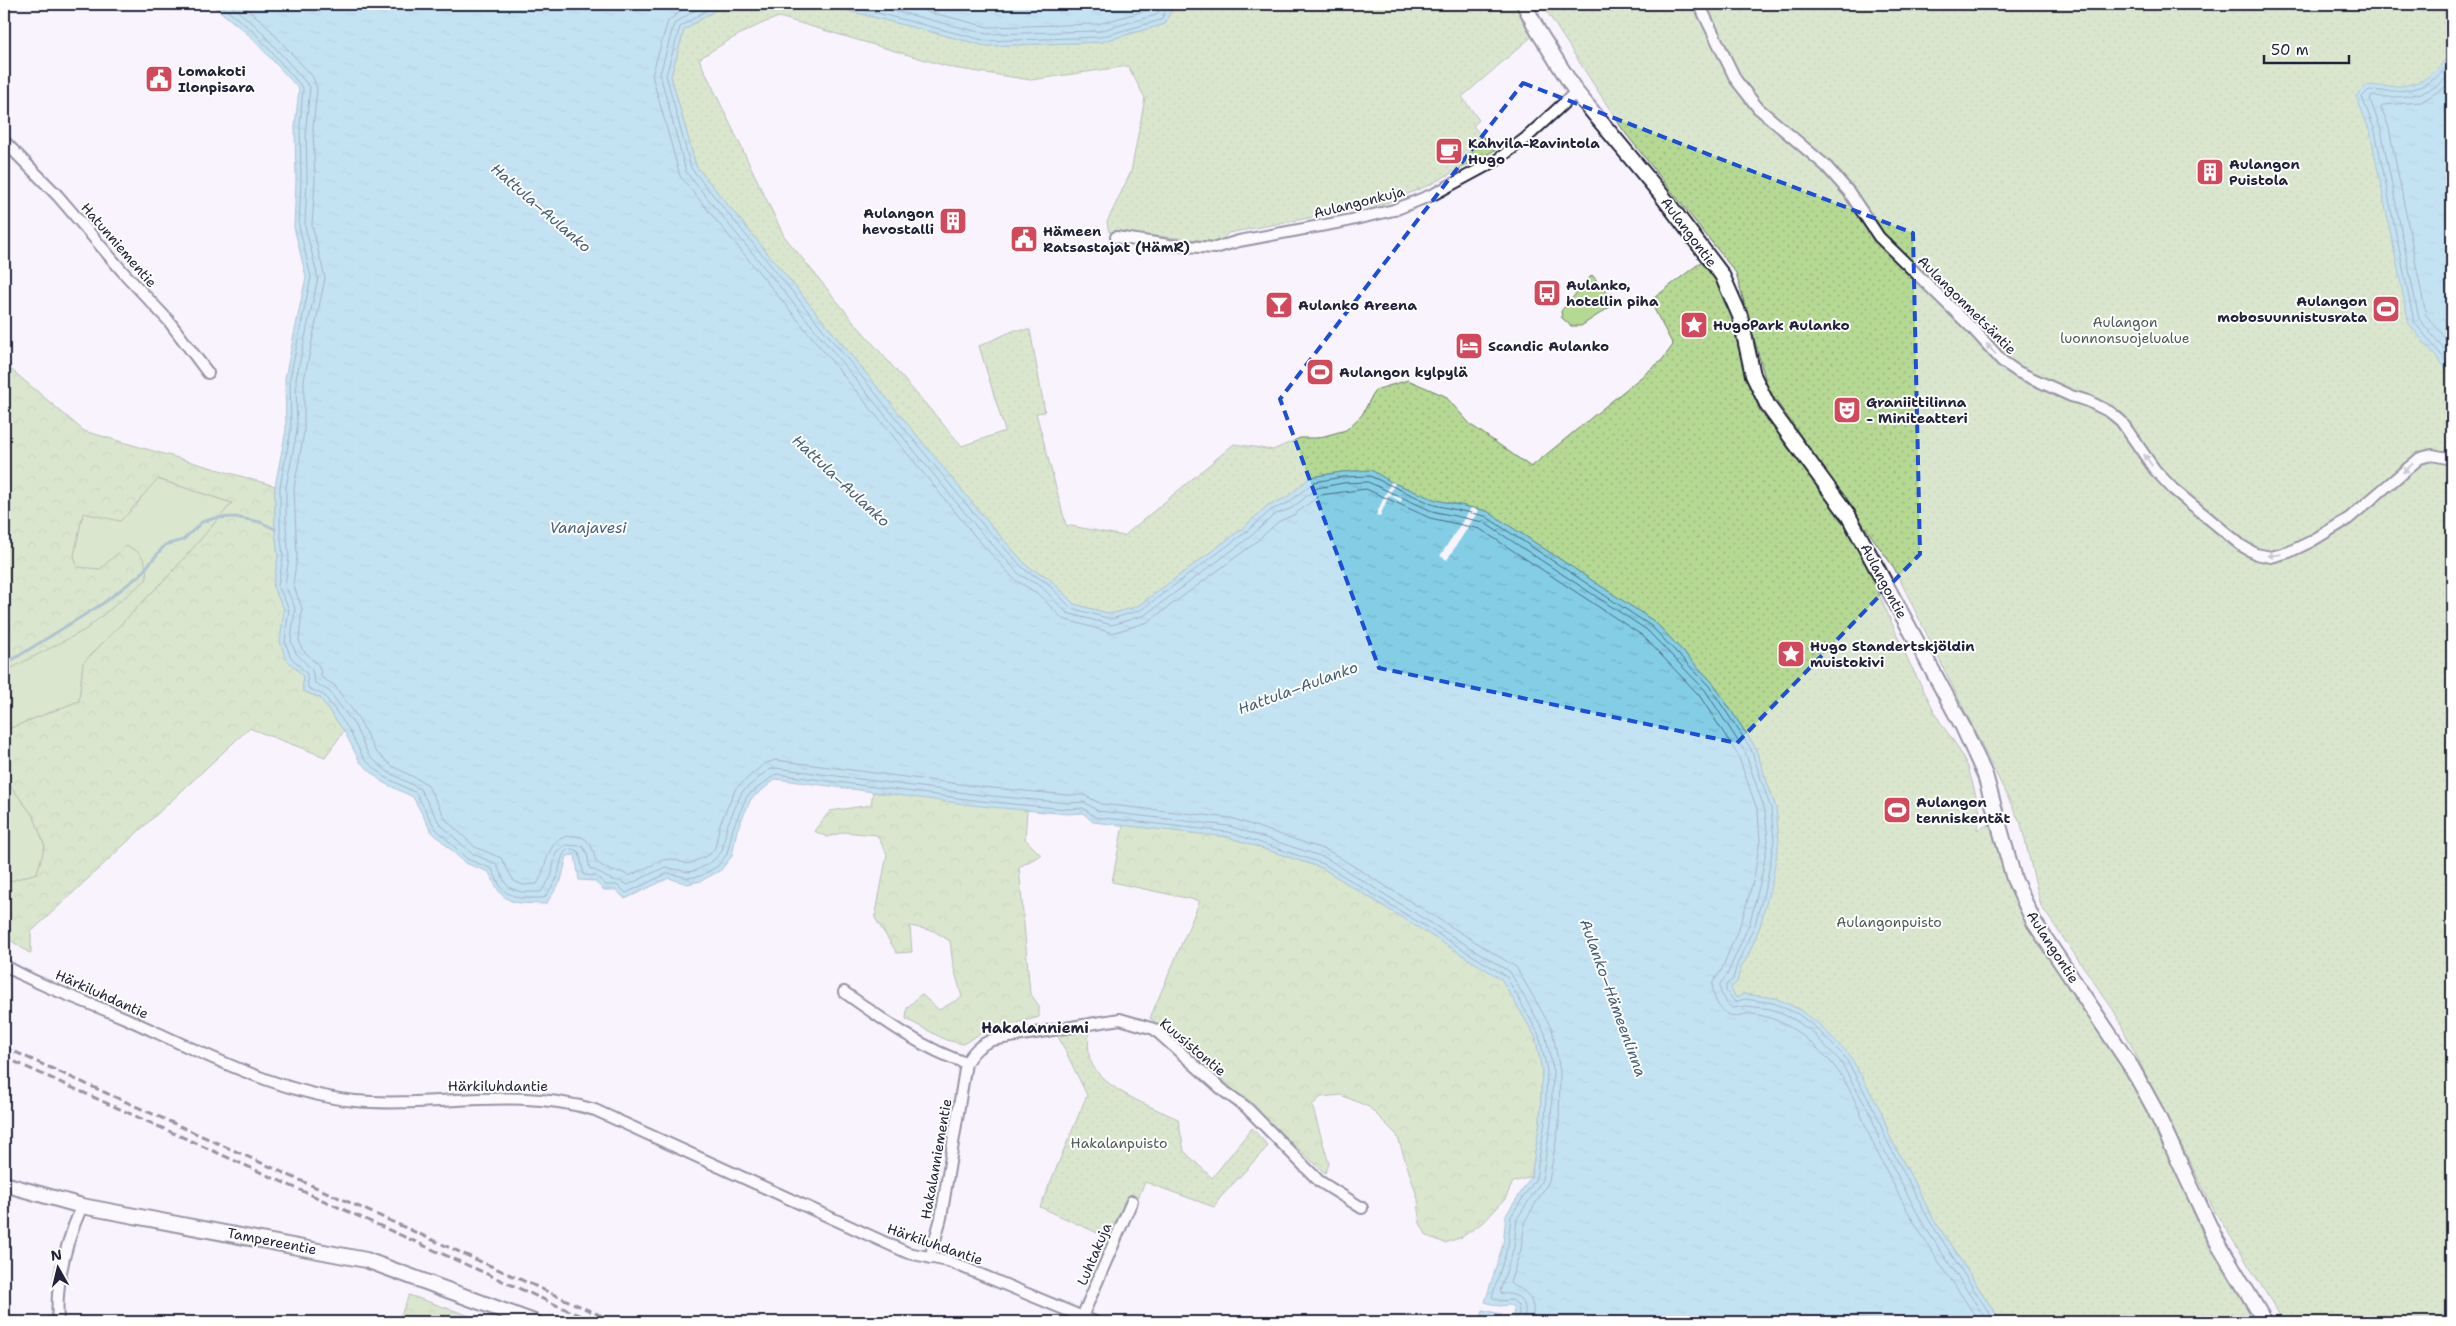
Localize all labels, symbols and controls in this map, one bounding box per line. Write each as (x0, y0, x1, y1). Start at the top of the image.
scale bar (2264, 32, 2348, 64)
text: 50 m (2271, 40, 2309, 60)
place label: Lomakoti Ilonpisara (178, 62, 255, 96)
public building icon: Lomakoti Ilonpisara (144, 64, 174, 94)
place label: Kahvila-Ravintola Hugo (1468, 134, 1600, 168)
cafe icon: Kahvila-Ravintola Hugo (1434, 136, 1464, 166)
place label: Aulangon Puistola (2229, 155, 2300, 189)
building icon: Aulangon Puistola (2195, 157, 2225, 187)
water label: Hattula–Aulanko (487, 159, 595, 257)
street label: Aulangonkuja (1312, 182, 1407, 222)
street label: Aulangontie (1657, 194, 1721, 270)
street label: Hatunniementie (77, 199, 161, 291)
place label: Aulangon hevostalli (862, 204, 934, 238)
building icon: Aulangon hevostalli (938, 206, 968, 236)
place label: Hämeen Ratsastajat (HämR) (1043, 222, 1190, 256)
public building icon: Hämeen Ratsastajat (HämR) (1009, 224, 1039, 254)
street label: Aulangonmetsäntie (1914, 252, 2020, 358)
place label: Aulanko, hotellin piha (1566, 276, 1659, 310)
bus stop icon: Aulanko, hotellin piha (1532, 278, 1562, 308)
bar icon: Aulanko Areena (1264, 290, 1294, 320)
place label: Aulangon mobosuunnistusrata (2217, 292, 2367, 326)
sports icon: Aulangon mobosuunnistusrata (2371, 294, 2401, 324)
place label: Aulanko Areena (1298, 296, 1417, 314)
place icon: HugoPark Aulanko (1679, 310, 1709, 340)
park label: Aulangon luonnonsuojelualue (2060, 313, 2190, 347)
place label: HugoPark Aulanko (1713, 316, 1850, 334)
hotel icon: Scandic Aulanko (1454, 331, 1484, 361)
place label: Scandic Aulanko (1488, 337, 1609, 355)
one-way arrow (1985, 343, 1997, 355)
sports icon: Aulangon kylpylä (1305, 357, 1335, 387)
place label: Aulangon kylpylä (1339, 363, 1468, 381)
place label: Graniittilinna - Miniteatteri (1866, 393, 1968, 427)
theatre icon: Graniittilinna - Miniteatteri (1832, 395, 1862, 425)
water label: Hattula–Aulanko (788, 431, 894, 531)
one-way arrow (2143, 453, 2153, 467)
one-way arrow (2402, 462, 2414, 474)
water label: Vanajavesi (549, 518, 627, 538)
street label: Aulangontie (1857, 540, 1911, 622)
one-way arrow (2265, 551, 2281, 559)
place label: Hugo Standertskjöldin muistokivi (1810, 637, 1975, 671)
place icon: Hugo Standertskjöldin muistokivi (1776, 639, 1806, 669)
water label: Hattula–Aulanko (1235, 657, 1361, 719)
place label: Aulangon tenniskentät (1916, 793, 2011, 827)
sports icon: Aulangon tenniskentät (1882, 795, 1912, 825)
street label: Aulangontie (2023, 907, 2083, 987)
park label: Aulangonpuisto (1836, 913, 1942, 931)
water label: Aulanko–Hämeenlinna (1575, 916, 1651, 1080)
street label: Härkiluhdantie (53, 965, 152, 1023)
street label: Kuusistontie (1156, 1014, 1230, 1080)
district label: Hakalanniemi (981, 1018, 1089, 1038)
street label: Härkiluhdantie (448, 1077, 548, 1095)
street label: Hakalanniementie (917, 1097, 955, 1221)
park label: Hakalanpuisto (1071, 1134, 1167, 1152)
street label: Härkiluhdantie (885, 1219, 985, 1269)
street label: Luhtakuja (1073, 1220, 1115, 1288)
street label: Tampereentie (226, 1224, 318, 1258)
north arrow (32, 1244, 82, 1294)
text: N (49, 1245, 63, 1265)

